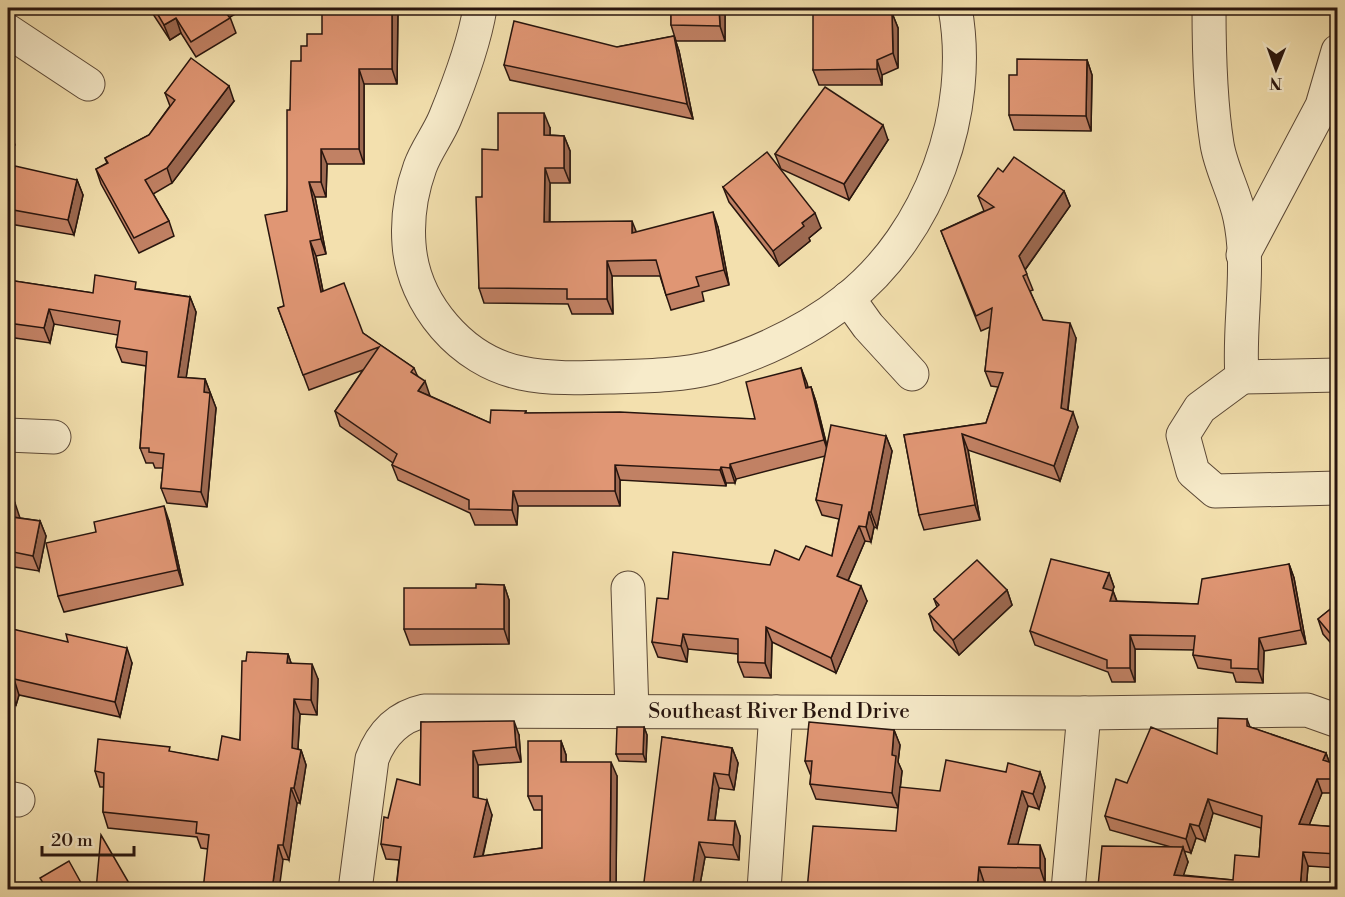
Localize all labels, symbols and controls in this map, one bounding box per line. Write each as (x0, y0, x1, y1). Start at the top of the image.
north arrow (1246, 39, 1306, 99)
text: N (1269, 73, 1282, 93)
street label: Southeast River Bend Drive (648, 699, 910, 725)
scale bar (42, 819, 134, 857)
text: 20 m (51, 829, 93, 852)

